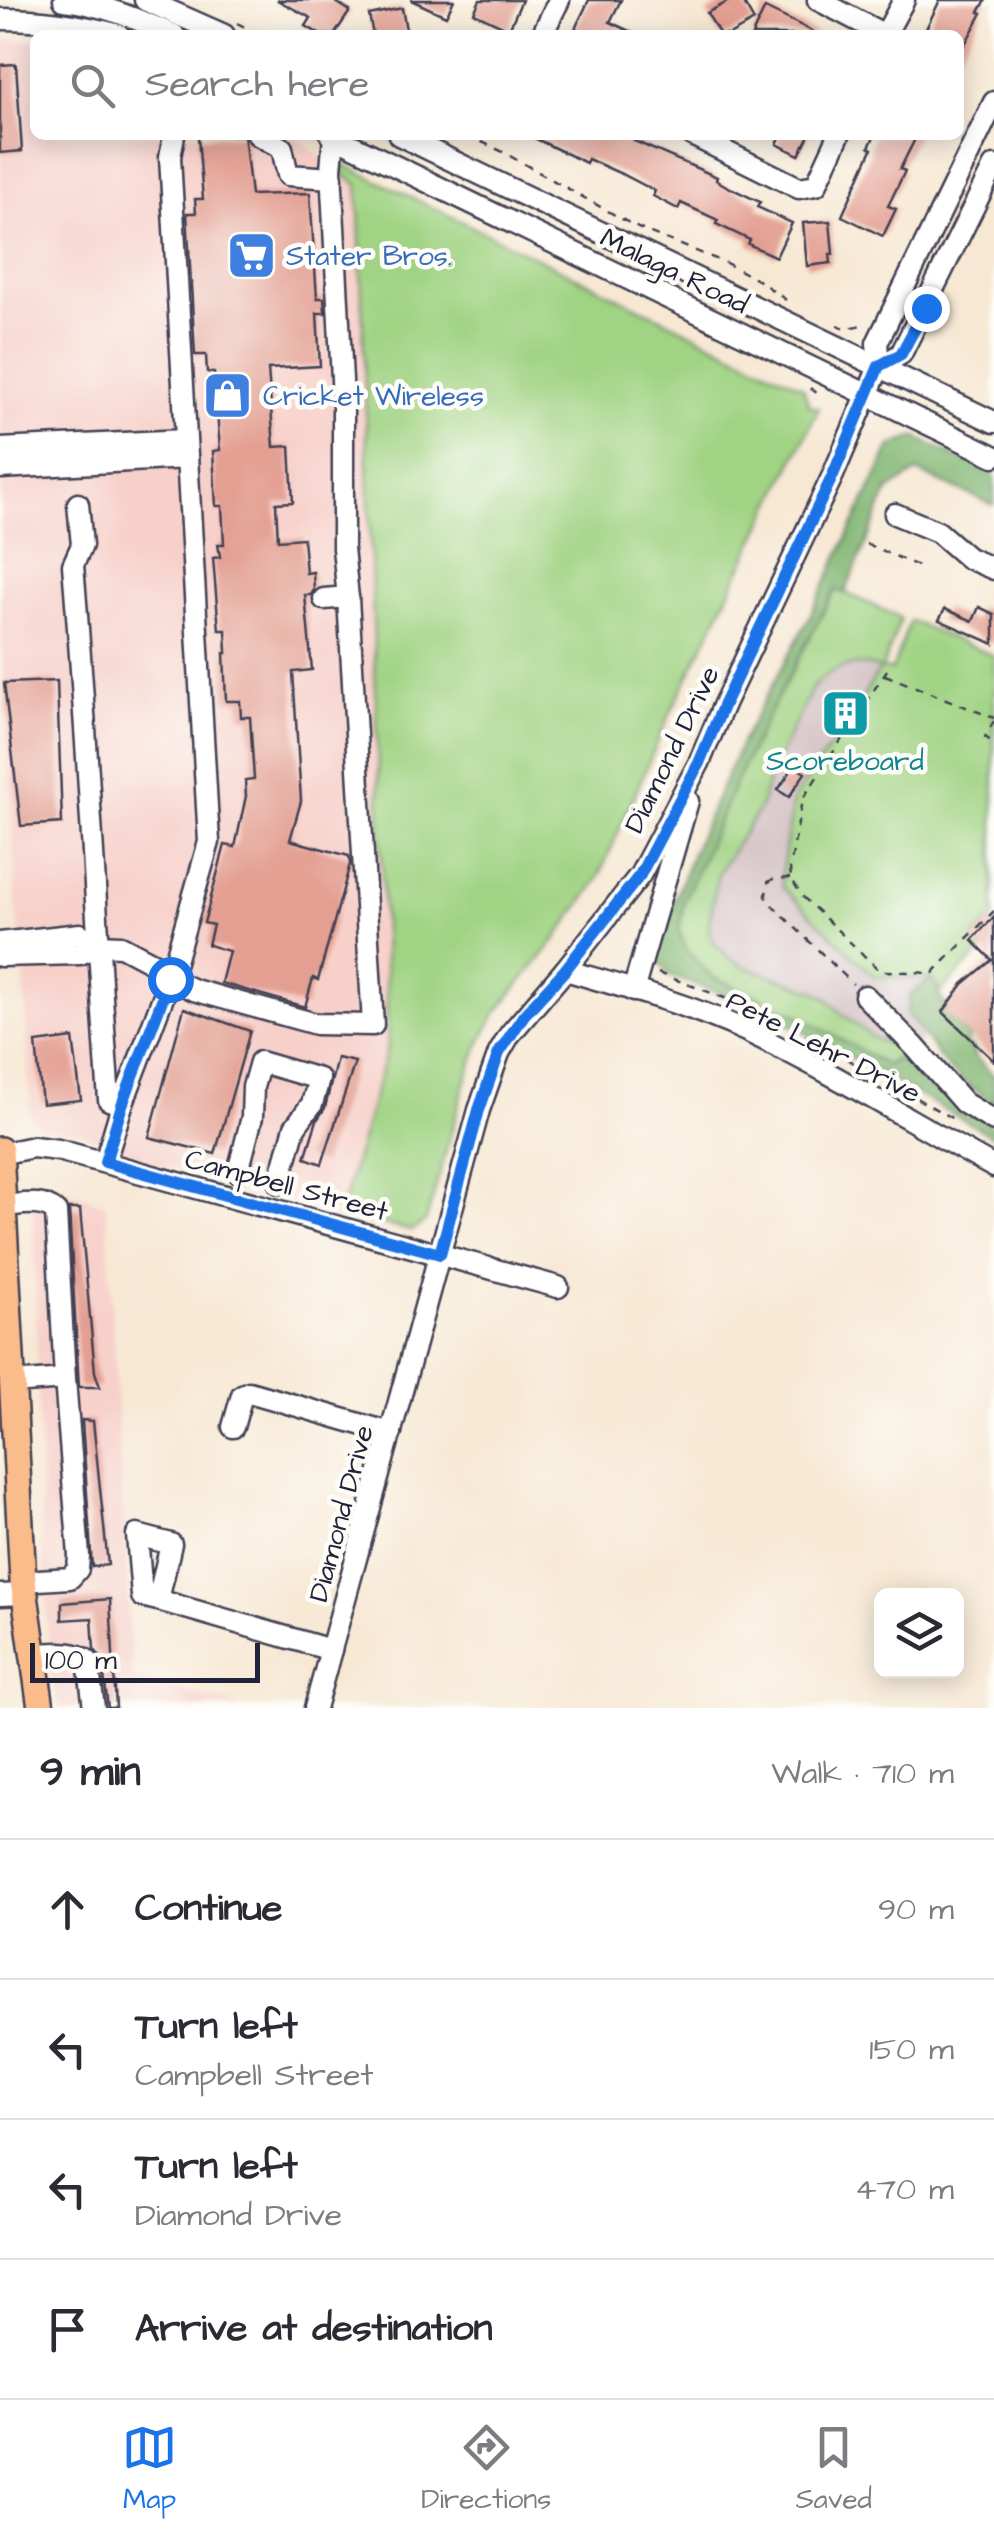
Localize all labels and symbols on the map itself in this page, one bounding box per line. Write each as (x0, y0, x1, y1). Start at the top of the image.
street label: Malaga Road (593, 219, 755, 325)
supermarket icon: Stater Bros. (225, 229, 277, 281)
place label: Stater Bros. (286, 237, 452, 276)
route end (904, 286, 950, 332)
shop icon: Cricket Wireless (202, 369, 254, 421)
place label: Cricket Wireless (263, 377, 484, 416)
street label: Diamond Drive (615, 660, 730, 840)
building icon: Scoreboard (819, 687, 871, 739)
place label: Scoreboard (766, 742, 924, 781)
route start (148, 957, 194, 1003)
street label: Pete Lehr Drive (719, 982, 927, 1113)
street label: Campbell Street (181, 1140, 393, 1231)
street label: Diamond Drive (299, 1421, 384, 1606)
scale bar (30, 1638, 260, 1682)

